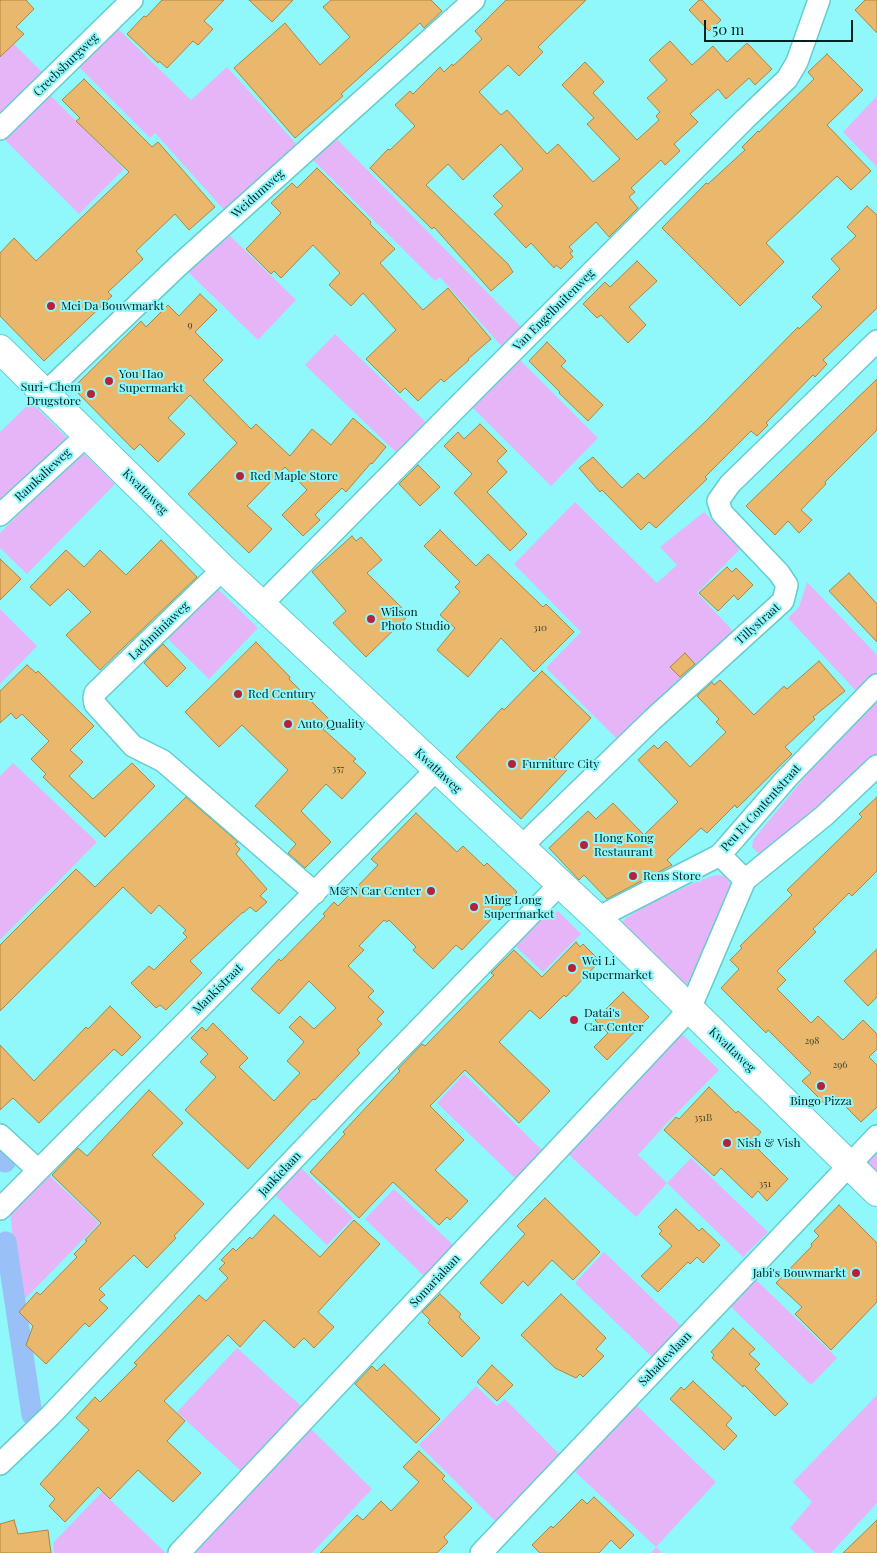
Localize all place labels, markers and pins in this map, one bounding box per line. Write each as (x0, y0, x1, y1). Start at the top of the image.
place label: Mei Da Bouwmarkt (61, 299, 164, 313)
marker: Mei Da Bouwmarkt (45, 300, 57, 312)
place label: You Hao Supermarkt (119, 367, 183, 395)
marker: You Hao Supermarkt (103, 375, 115, 387)
place label: Suri-Chem Drugstore (21, 380, 81, 408)
marker: Suri-Chem Drugstore (85, 388, 97, 400)
place label: Red Maple Store (250, 469, 338, 483)
marker: Red Maple Store (234, 470, 246, 482)
place label: Wilson Photo Studio (381, 605, 450, 633)
marker: Wilson Photo Studio (365, 613, 377, 625)
place label: Red Century (248, 687, 316, 701)
marker: Red Century (232, 688, 244, 700)
place label: Auto Quality (298, 717, 365, 731)
marker: Auto Quality (282, 718, 294, 730)
place label: Furniture City (522, 757, 599, 771)
marker: Furniture City (506, 758, 518, 770)
place label: Hong Kong Restaurant (594, 831, 654, 859)
marker: Hong Kong Restaurant (578, 839, 590, 851)
place label: Rens Store (643, 869, 701, 883)
marker: Rens Store (627, 870, 639, 882)
place label: M&N Car Center (329, 884, 421, 898)
marker: M&N Car Center (425, 885, 437, 897)
place label: Ming Long Supermarket (484, 893, 554, 921)
marker: Ming Long Supermarket (468, 901, 480, 913)
place label: Wei Li Supermarket (582, 954, 652, 982)
marker: Wei Li Supermarket (566, 962, 578, 974)
place label: Datai's Car Center (584, 1006, 644, 1034)
marker: Datai's Car Center (568, 1014, 580, 1026)
marker: Bingo Pizza (815, 1080, 827, 1092)
place label: Bingo Pizza (790, 1094, 852, 1108)
place label: Nish & Vish (737, 1136, 800, 1150)
marker: Nish & Vish (721, 1137, 733, 1149)
place label: Jabi's Bouwmarkt (753, 1266, 846, 1280)
marker: Jabi's Bouwmarkt (850, 1267, 862, 1279)

